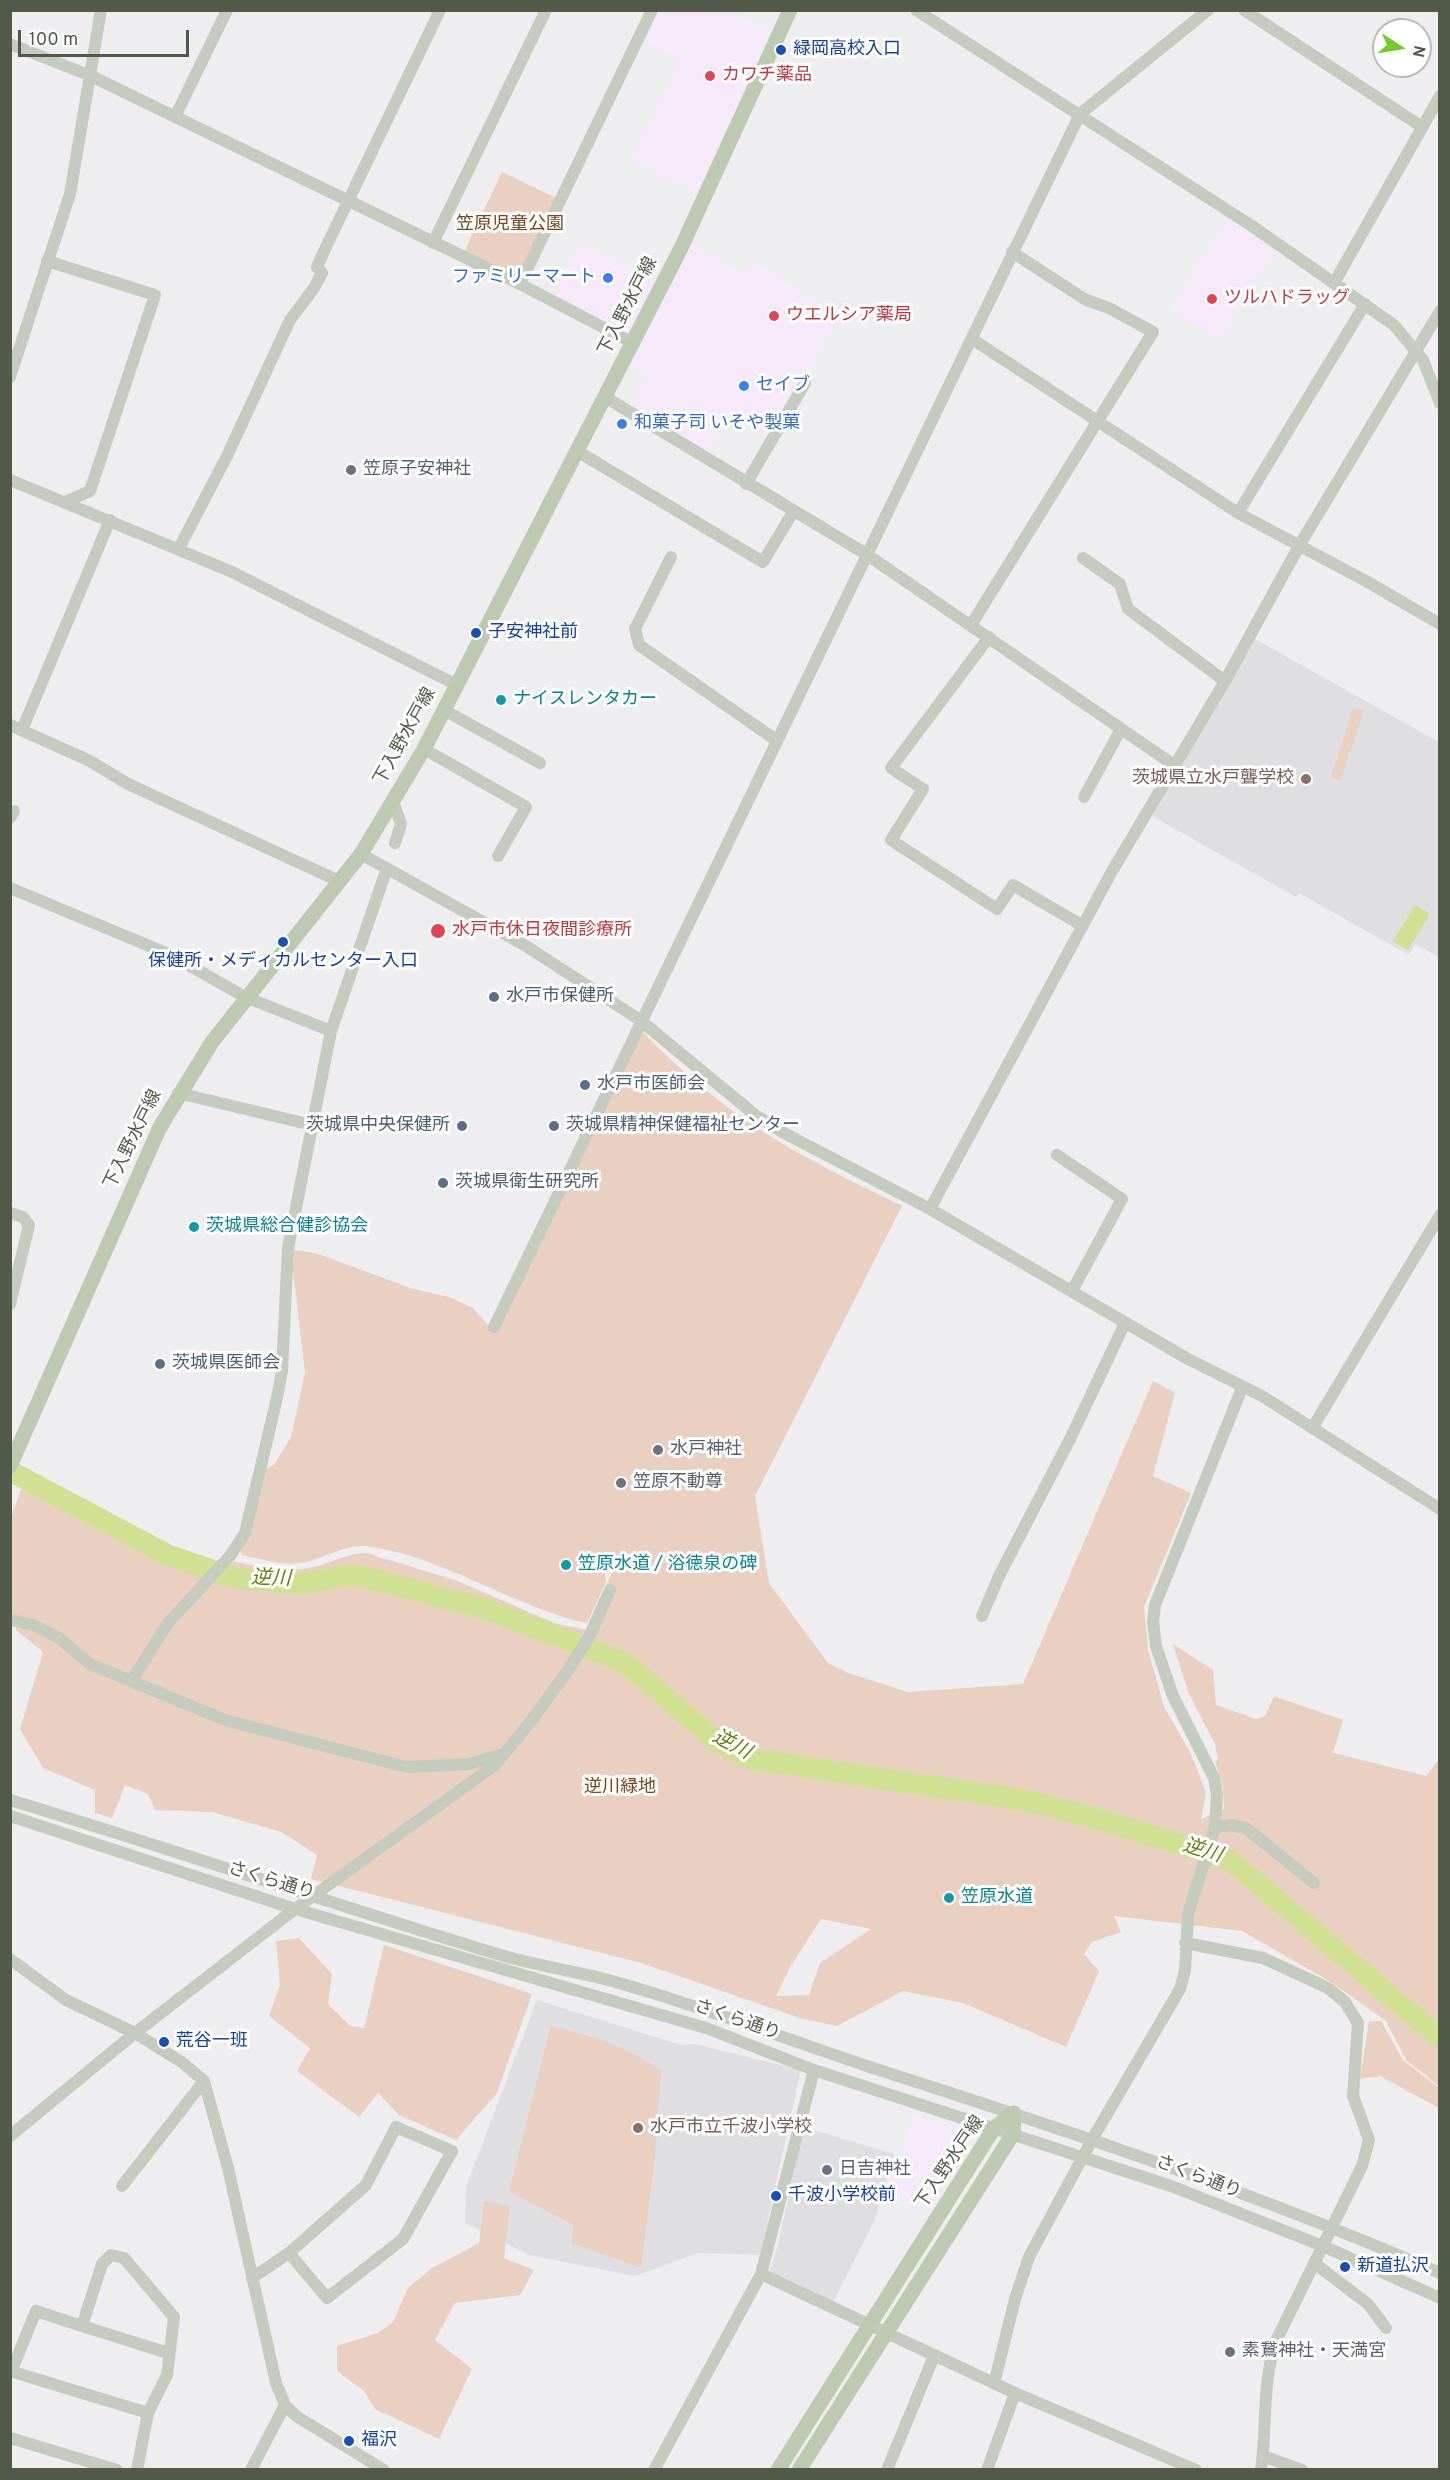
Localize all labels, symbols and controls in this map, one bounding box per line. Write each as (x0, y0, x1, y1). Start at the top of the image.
scale bar (21, 18, 192, 56)
north arrow (1372, 18, 1432, 78)
text: 100 m (29, 29, 78, 52)
place label: 緑岡高校入口 (793, 39, 901, 61)
marker: 緑岡高校入口 (774, 43, 788, 57)
text: N (1407, 44, 1429, 59)
place label: カワチ薬品 (722, 65, 812, 87)
marker: カワチ薬品 (703, 69, 717, 83)
park label: 笠原児童公園 (456, 214, 564, 236)
street label: 下入野水戸線 (595, 254, 663, 360)
place label: ファミリーマート (452, 267, 596, 289)
marker: ファミリーマート (601, 271, 615, 285)
place label: ツルハドラッグ (1224, 288, 1350, 310)
marker: ツルハドラッグ (1205, 292, 1219, 306)
place label: ウエルシア薬局 (786, 305, 912, 327)
marker: ウエルシア薬局 (767, 309, 781, 323)
place label: セイブ (756, 375, 810, 397)
marker: セイブ (737, 379, 751, 393)
place label: 和菓子司 いそや製菓 (634, 413, 800, 435)
marker: 和菓子司 いそや製菓 (615, 417, 629, 431)
place label: 笠原子安神社 (363, 459, 471, 481)
marker: 笠原子安神社 (344, 463, 358, 477)
place label: 子安神社前 (488, 622, 578, 644)
marker: 子安神社前 (469, 626, 483, 640)
street label: 下入野水戸線 (370, 685, 442, 789)
place label: ナイスレンタカー (513, 689, 657, 711)
marker: ナイスレンタカー (494, 693, 508, 707)
place label: 茨城県立水戸聾学校 (1132, 768, 1294, 790)
marker: 茨城県立水戸聾学校 (1299, 772, 1313, 786)
place label: 水戸市休日夜間診療所 (452, 920, 632, 942)
marker: 水戸市休日夜間診療所 (429, 922, 447, 940)
marker: 保健所・メディカルセンター入口 (276, 935, 290, 949)
place label: 保健所・メディカルセンター入口 (148, 951, 418, 973)
place label: 水戸市保健所 (506, 986, 614, 1008)
marker: 水戸市保健所 (487, 990, 501, 1004)
place label: 水戸市医師会 (597, 1074, 705, 1096)
marker: 水戸市医師会 (578, 1078, 592, 1092)
street label: 下入野水戸線 (101, 1087, 167, 1193)
place label: 茨城県中央保健所 (306, 1115, 450, 1137)
place label: 茨城県精神保健福祉センター (566, 1115, 800, 1137)
marker: 茨城県中央保健所 (455, 1119, 469, 1133)
marker: 茨城県精神保健福祉センター (547, 1119, 561, 1133)
place label: 茨城県衛生研究所 (455, 1172, 599, 1194)
marker: 茨城県衛生研究所 (436, 1176, 450, 1190)
place label: 茨城県総合健診協会 (206, 1216, 368, 1238)
marker: 茨城県総合健診協会 (187, 1220, 201, 1234)
place label: 茨城県医師会 (172, 1353, 280, 1375)
marker: 茨城県医師会 (153, 1357, 167, 1371)
place label: 水戸神社 (670, 1439, 742, 1461)
marker: 水戸神社 (651, 1443, 665, 1457)
place label: 笠原不動尊 (633, 1472, 723, 1494)
marker: 笠原不動尊 (614, 1476, 628, 1490)
place label: 笠原水道 / 浴徳泉の碑 (578, 1554, 757, 1576)
marker: 笠原水道 / 浴徳泉の碑 (559, 1558, 573, 1572)
water label: 逆川 (251, 1567, 291, 1593)
water label: 逆川 (708, 1726, 754, 1766)
park label: 逆川緑地 (584, 1777, 656, 1799)
water label: 逆川 (1179, 1835, 1225, 1869)
street label: さくら通り (225, 1859, 317, 1905)
place label: 笠原水道 (961, 1887, 1033, 1909)
marker: 笠原水道 (942, 1891, 956, 1905)
street label: さくら通り (691, 1996, 783, 2046)
place label: 荒谷一班 (176, 2031, 248, 2053)
marker: 荒谷一班 (157, 2035, 171, 2049)
street label: 下入野水戸線 (912, 2112, 990, 2214)
place label: 水戸市立千波小学校 (650, 2117, 812, 2139)
marker: 水戸市立千波小学校 (631, 2121, 645, 2135)
street label: さくら通り (1152, 2152, 1244, 2204)
place label: 日吉神社 (839, 2159, 911, 2181)
marker: 日吉神社 (820, 2163, 834, 2177)
place label: 千波小学校前 (788, 2185, 896, 2207)
marker: 千波小学校前 (769, 2189, 783, 2203)
place label: 新道払沢 (1357, 2256, 1429, 2278)
marker: 新道払沢 (1338, 2260, 1352, 2274)
place label: 素鵞神社・天満宮 (1242, 2341, 1386, 2363)
marker: 素鵞神社・天満宮 (1223, 2345, 1237, 2359)
place label: 福沢 (361, 2430, 397, 2452)
marker: 福沢 (342, 2434, 356, 2448)

